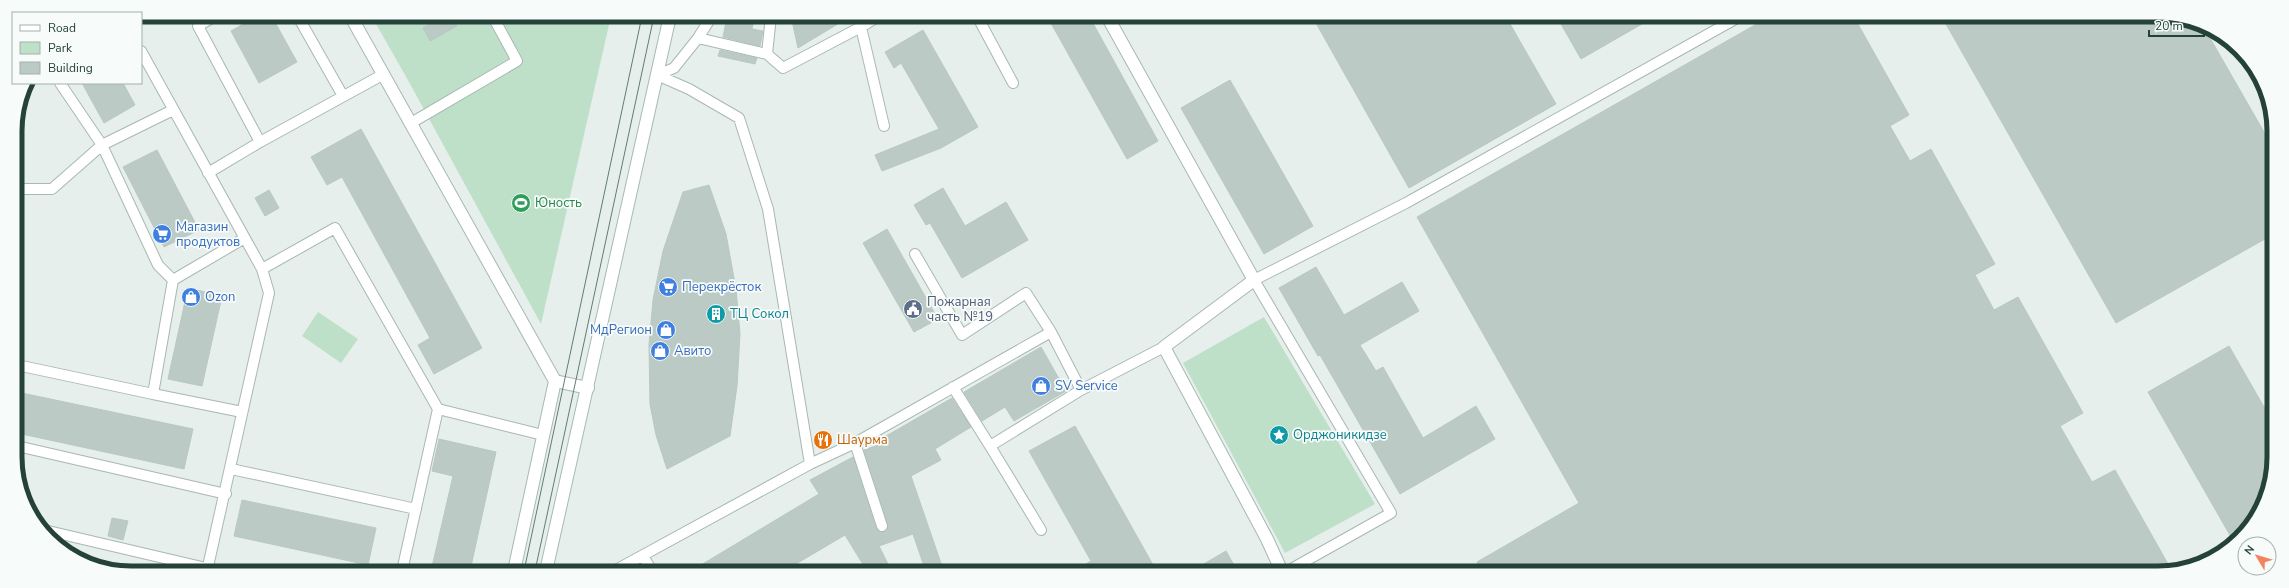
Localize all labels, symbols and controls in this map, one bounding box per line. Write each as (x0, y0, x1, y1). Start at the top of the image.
legend (12, 12, 142, 84)
scale bar (2149, 12, 2204, 38)
text: 20 m (2155, 18, 2183, 34)
text: Road (48, 20, 76, 36)
text: Park (48, 40, 73, 56)
text: Building (48, 60, 93, 76)
sports icon: Юность (510, 192, 532, 214)
place label: Юность (535, 194, 582, 212)
place label: Магазин продуктов (176, 218, 240, 251)
supermarket icon: Магазин продуктов (151, 223, 173, 245)
supermarket icon: Перекрёсток (657, 276, 679, 298)
place label: Перекрёсток (682, 278, 761, 296)
shop icon: Ozon (180, 286, 202, 308)
place label: Ozon (205, 288, 235, 306)
place label: Пожарная часть №19 (927, 293, 993, 326)
public building icon: Пожарная часть №19 (902, 298, 924, 320)
building icon: ТЦ Сокол (705, 303, 727, 325)
place label: ТЦ Сокол (730, 305, 789, 323)
shop icon: МдРегион (655, 319, 677, 341)
place label: МдРегион (590, 321, 652, 339)
shop icon: Авито (649, 340, 671, 362)
place label: Авито (674, 342, 711, 360)
shop icon: SV Service (1030, 375, 1052, 397)
place label: SV Service (1055, 377, 1118, 395)
place icon: Орджоникидзе (1268, 424, 1290, 446)
place label: Орджоникидзе (1293, 426, 1387, 444)
restaurant icon: Шаурма (812, 429, 834, 451)
place label: Шаурма (837, 431, 888, 449)
north arrow (2237, 536, 2277, 576)
text: N (2241, 542, 2258, 558)

